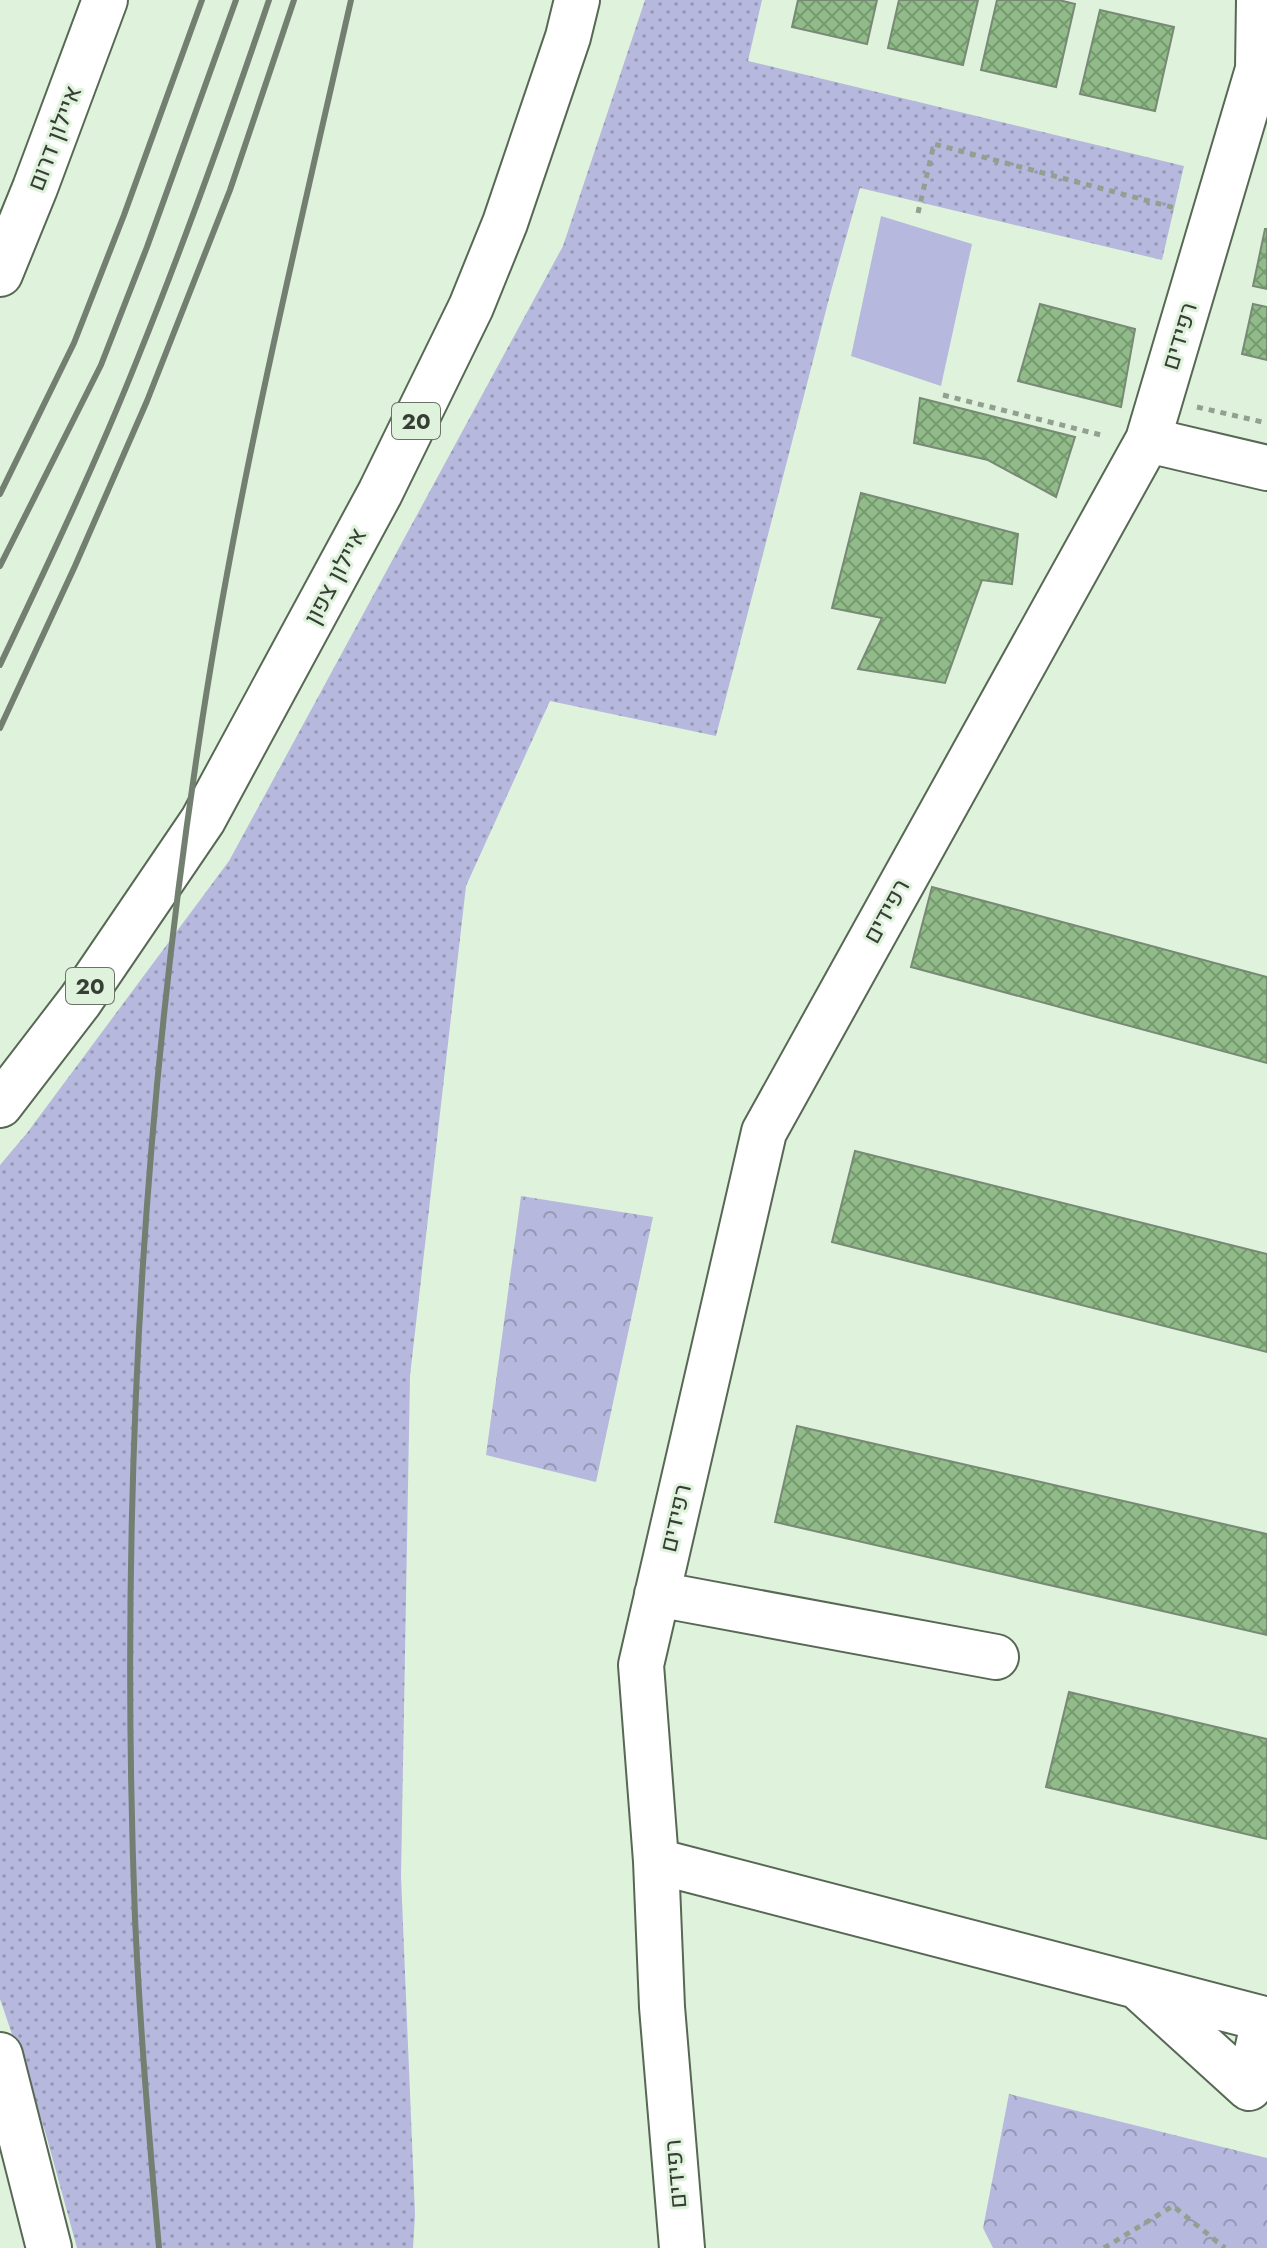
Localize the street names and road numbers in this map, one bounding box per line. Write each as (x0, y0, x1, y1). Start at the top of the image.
street label: איילון דרום (18, 80, 90, 196)
street label: רפידים (1152, 298, 1206, 374)
road number: 20 (392, 403, 440, 439)
street label: איילון צפון (295, 521, 375, 631)
street label: רפידים (854, 872, 918, 950)
road number: 20 (66, 968, 114, 1004)
street label: רפידים (650, 1480, 700, 1556)
street label: רפידים (655, 2138, 695, 2210)

